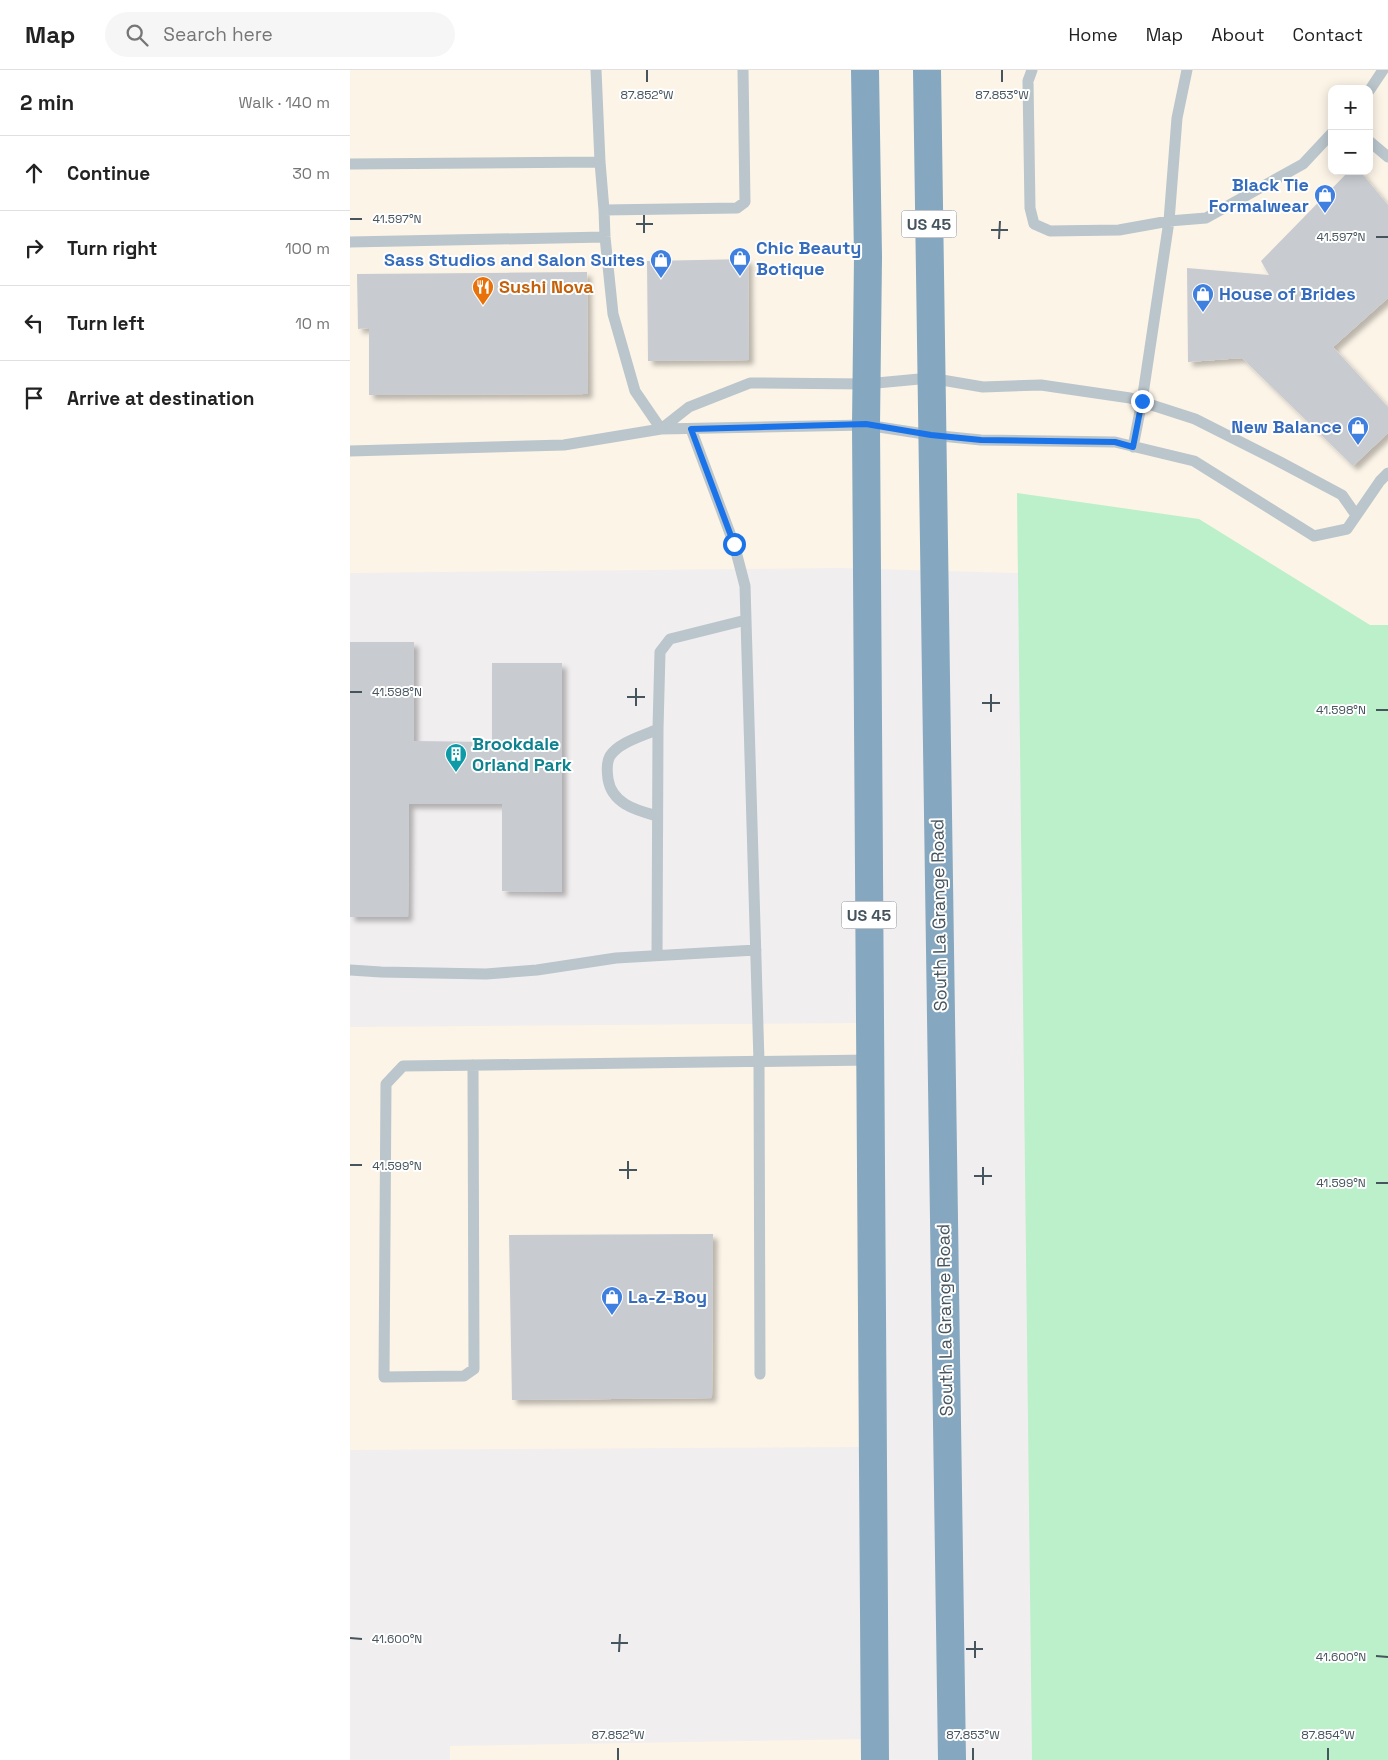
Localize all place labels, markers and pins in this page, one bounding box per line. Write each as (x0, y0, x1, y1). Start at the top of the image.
place label: Black Tie Formalwear (1209, 173, 1309, 217)
shop icon: Black Tie Formalwear (1313, 183, 1337, 214)
place label: Chic Beauty Botique (756, 236, 861, 280)
shop icon: Chic Beauty Botique (728, 246, 752, 277)
place label: Sass Studios and Salon Suites (384, 248, 645, 271)
shop icon: Sass Studios and Salon Suites (649, 248, 673, 279)
restaurant icon: Sushi Nova (471, 275, 495, 306)
place label: Sushi Nova (499, 275, 594, 298)
shop icon: House of Brides (1191, 282, 1215, 313)
place label: House of Brides (1219, 282, 1356, 305)
place label: New Balance (1231, 415, 1342, 438)
shop icon: New Balance (1346, 415, 1370, 446)
place label: Brookdale Orland Park (472, 732, 572, 776)
building icon: Brookdale Orland Park (444, 742, 468, 773)
shop icon: La-Z-Boy (600, 1285, 624, 1316)
place label: La-Z-Boy (628, 1285, 707, 1308)

